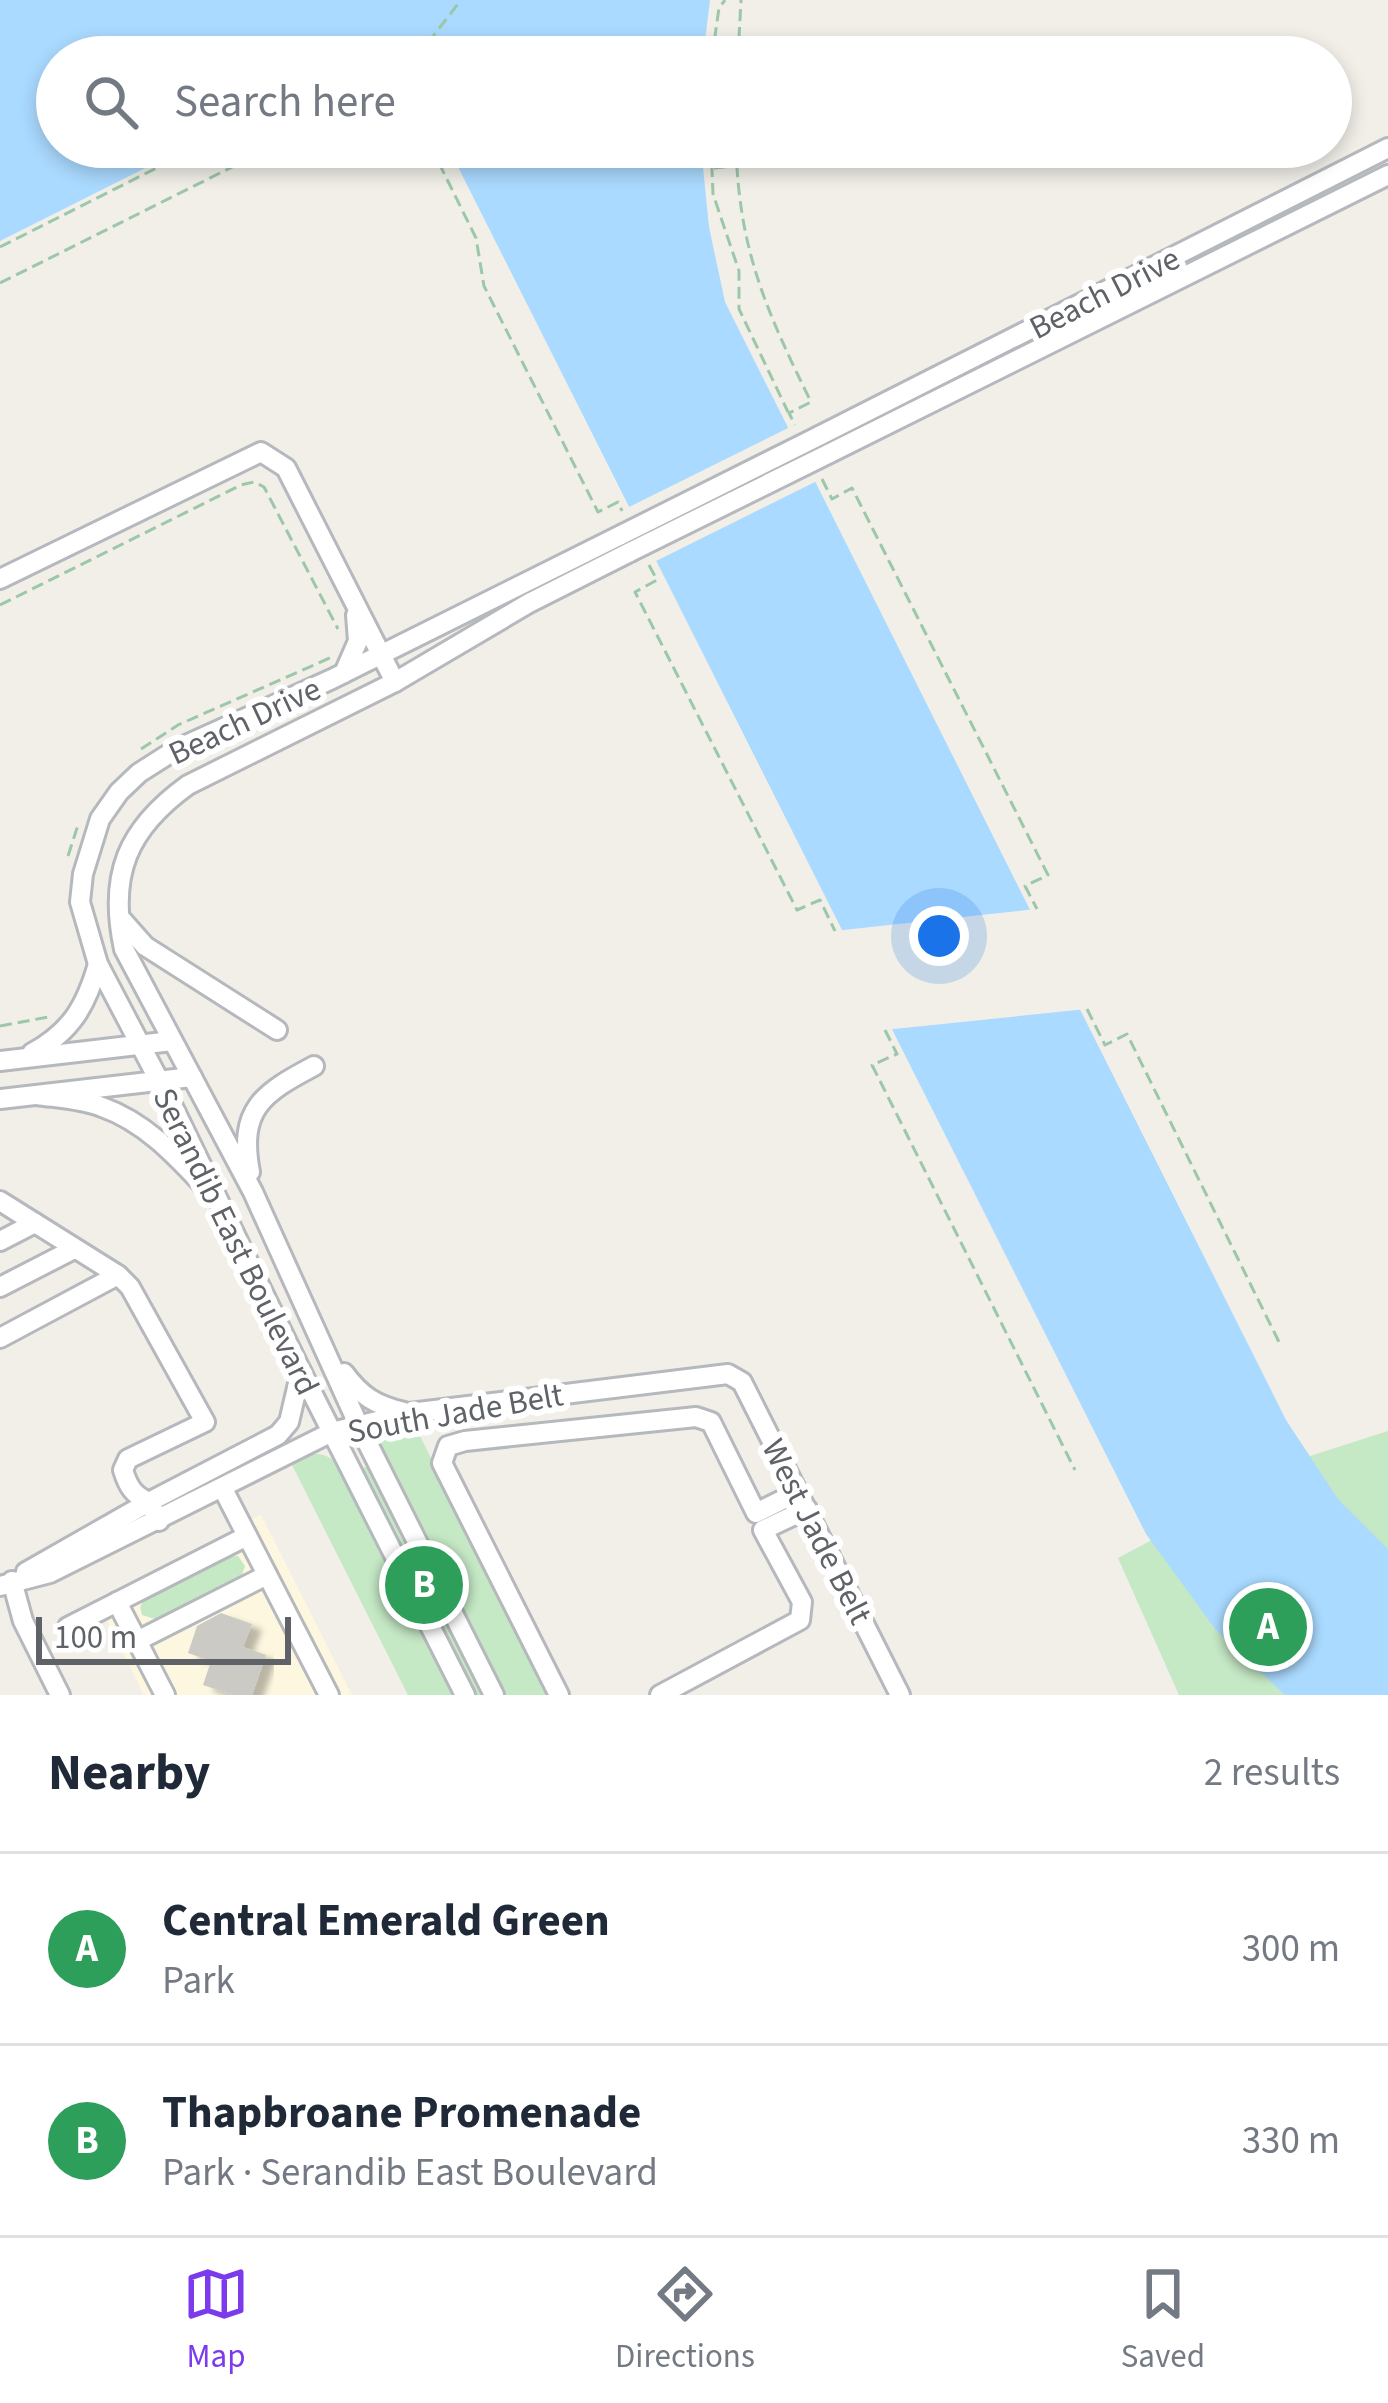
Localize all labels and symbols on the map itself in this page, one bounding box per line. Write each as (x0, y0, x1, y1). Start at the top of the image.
street label: Beach Drive (1021, 235, 1188, 351)
street label: Beach Drive (161, 666, 328, 777)
your location (909, 906, 969, 966)
street label: Serandib East Boulevard (141, 1080, 331, 1403)
street label: South Jade Belt (344, 1371, 567, 1456)
street label: West Jade Belt (750, 1431, 884, 1632)
pin: B (385, 1540, 463, 1630)
pin: A (1229, 1582, 1307, 1672)
scale bar (36, 1611, 291, 1664)

